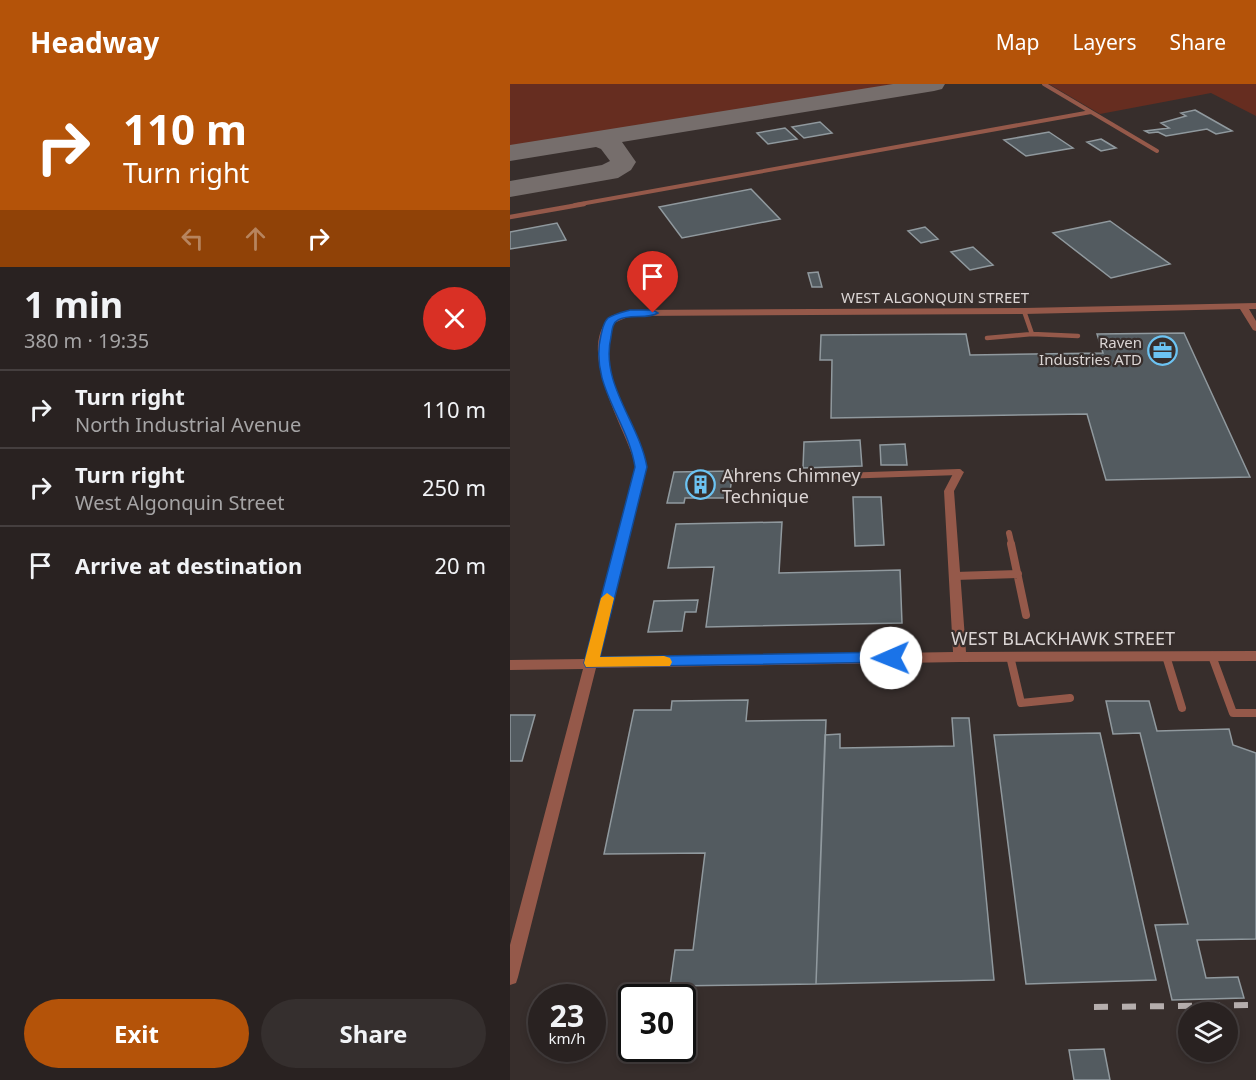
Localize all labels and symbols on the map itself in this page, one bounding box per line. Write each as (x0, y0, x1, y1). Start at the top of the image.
pin (627, 251, 678, 313)
street label: WEST ALGONQUIN STREET (841, 287, 1030, 307)
place label: Raven Industries ATD (1039, 332, 1142, 369)
office icon: Raven Industries ATD (1147, 335, 1179, 367)
place label: Ahrens Chimney Technique (722, 463, 861, 508)
building icon: Ahrens Chimney Technique (685, 469, 717, 501)
position arrow (859, 626, 923, 690)
street label: WEST BLACKHAWK STREET (951, 626, 1175, 650)
speed limit sign: 30 (618, 984, 696, 1062)

